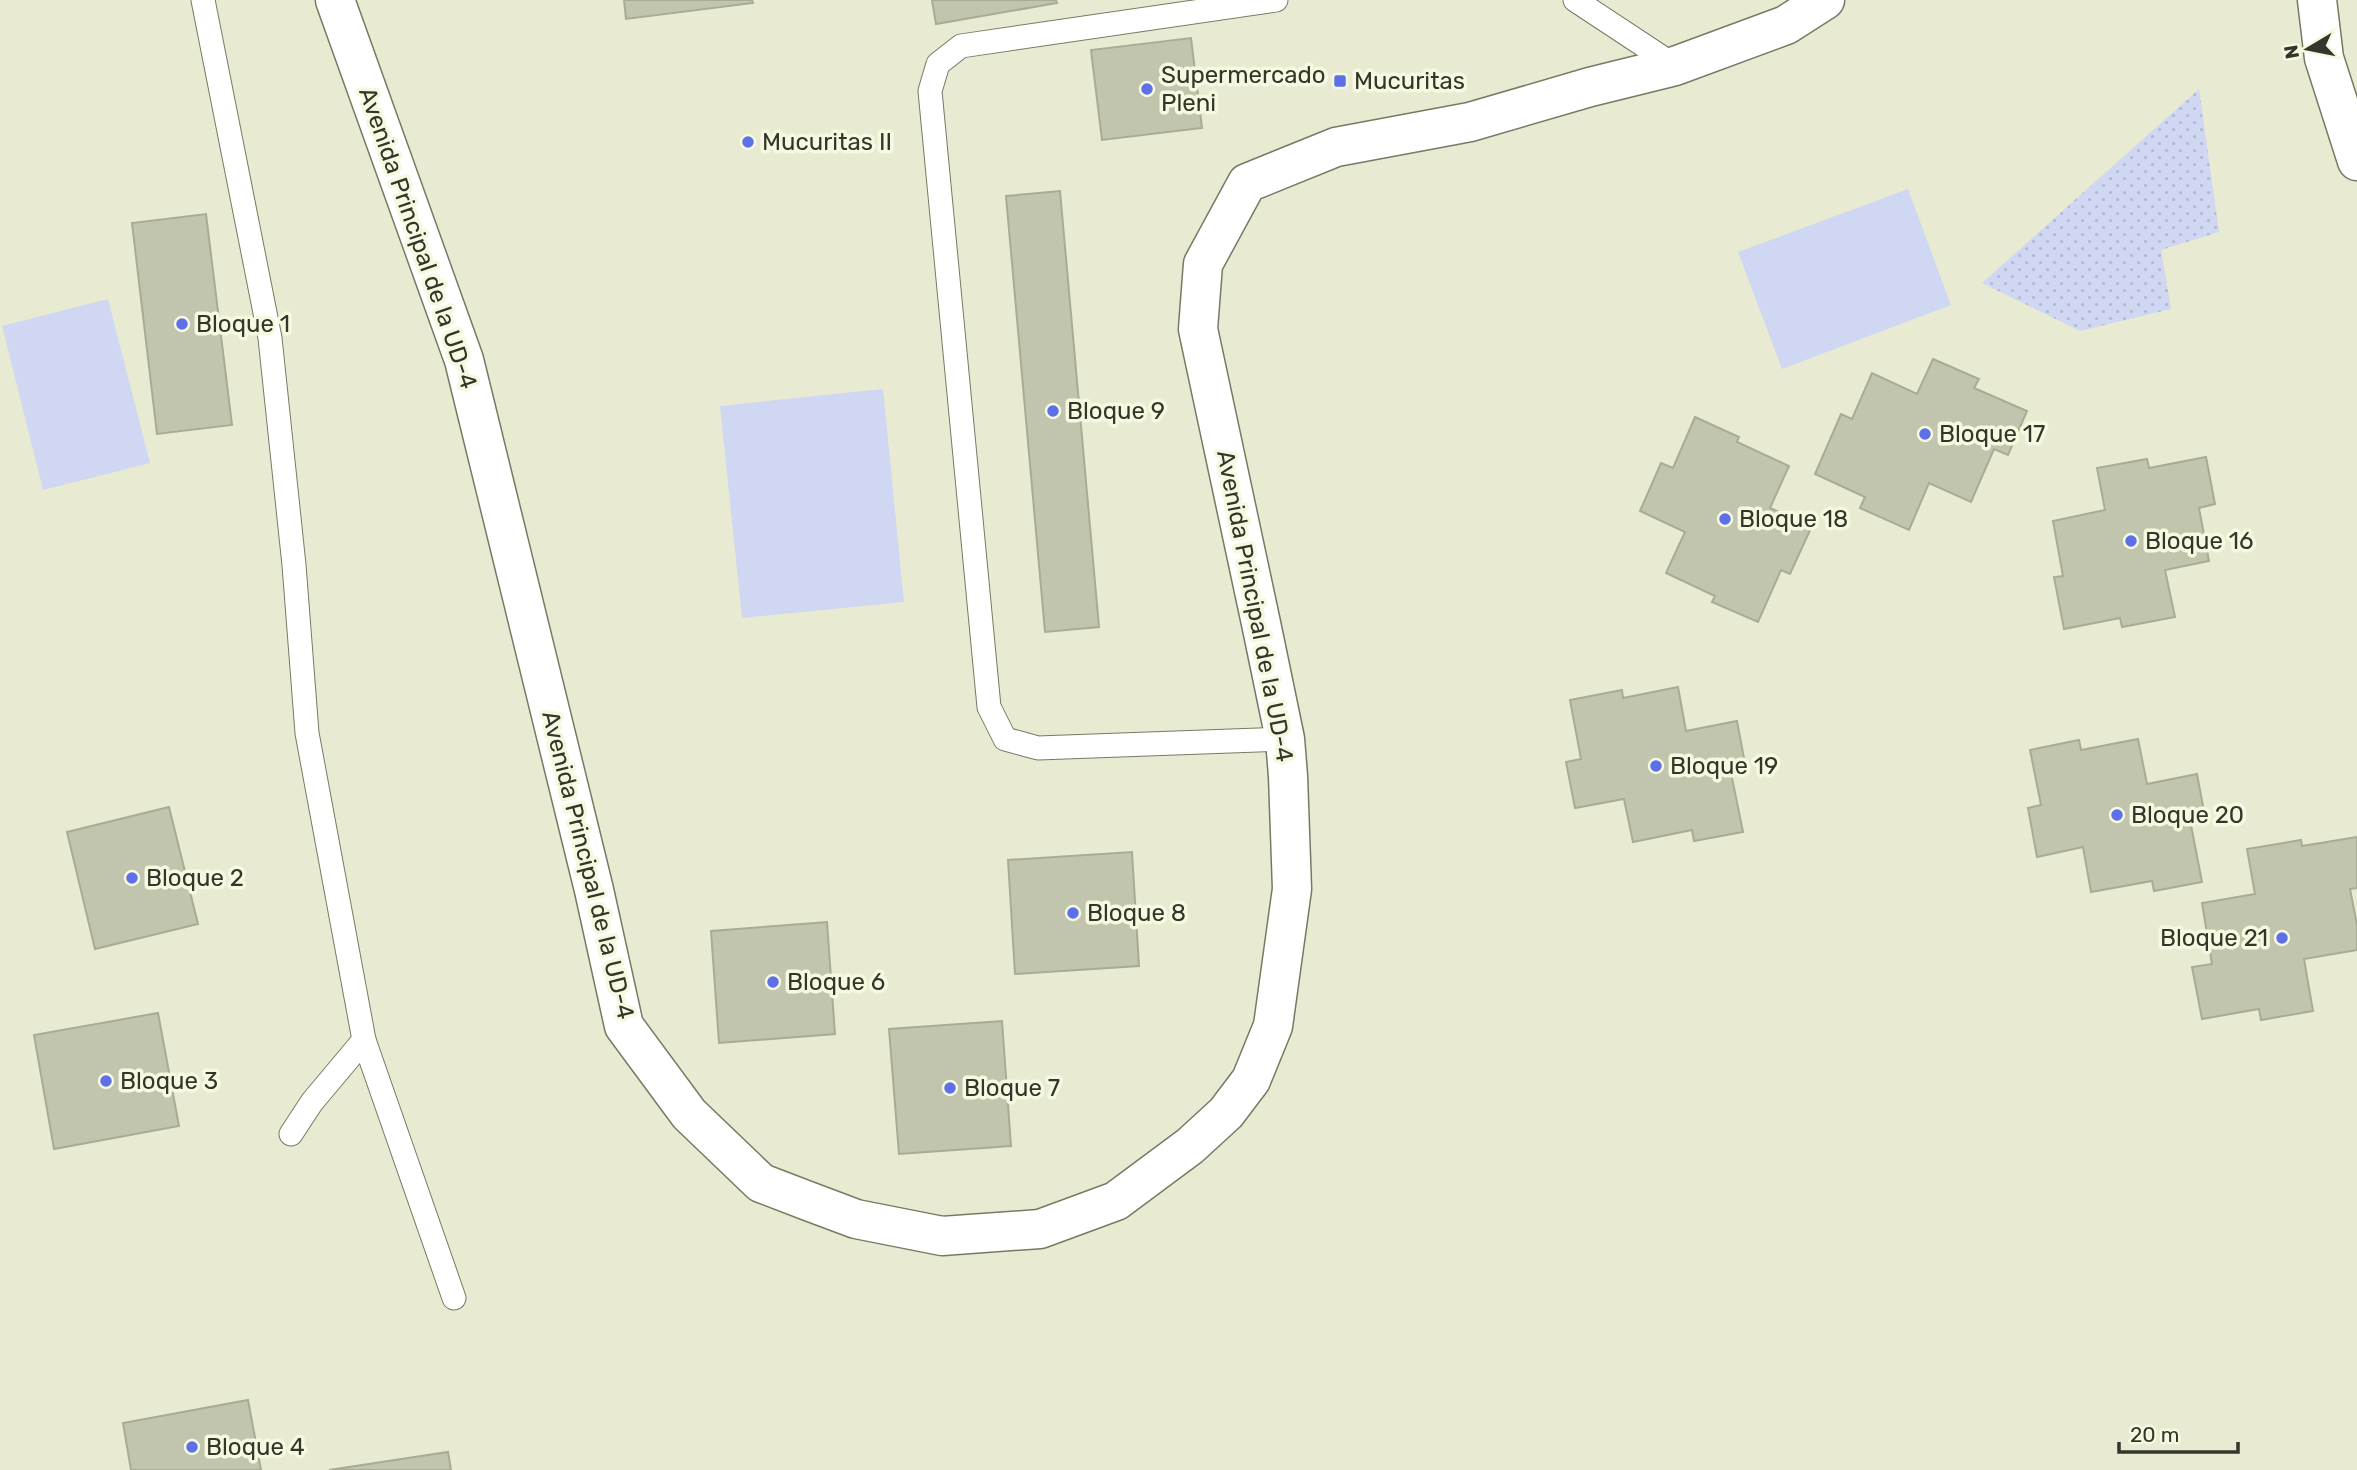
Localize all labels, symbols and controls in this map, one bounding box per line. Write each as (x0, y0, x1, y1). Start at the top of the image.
north arrow (2273, 14, 2343, 84)
text: N (2279, 43, 2304, 61)
place label: Supermercado Pleni (1161, 61, 1325, 117)
place label: Mucuritas (1354, 67, 1465, 95)
marker: Mucuritas (1332, 73, 1348, 89)
marker: Supermercado Pleni (1139, 81, 1155, 97)
street label: Avenida Principal de la UD-4 (353, 84, 483, 393)
place label: Mucuritas II (762, 128, 892, 156)
marker: Mucuritas II (740, 134, 756, 150)
place label: Bloque 1 (196, 310, 290, 338)
marker: Bloque 1 (174, 316, 190, 332)
place label: Bloque 9 (1067, 397, 1165, 425)
marker: Bloque 9 (1045, 403, 1061, 419)
place label: Bloque 17 (1939, 420, 2045, 448)
marker: Bloque 17 (1917, 426, 1933, 442)
street label: Avenida Principal de la UD-4 (1211, 448, 1299, 764)
place label: Bloque 18 (1739, 505, 1848, 533)
marker: Bloque 18 (1717, 511, 1733, 527)
place label: Bloque 16 (2145, 527, 2253, 555)
marker: Bloque 16 (2123, 533, 2139, 549)
street label: Avenida Principal de la UD-4 (536, 708, 640, 1022)
place label: Bloque 19 (1670, 752, 1778, 780)
marker: Bloque 19 (1648, 758, 1664, 774)
place label: Bloque 20 (2131, 801, 2244, 829)
marker: Bloque 20 (2109, 807, 2125, 823)
place label: Bloque 2 (146, 864, 244, 892)
marker: Bloque 2 (124, 870, 140, 886)
place label: Bloque 8 (1087, 899, 1186, 927)
marker: Bloque 8 (1065, 905, 1081, 921)
place label: Bloque 21 (2160, 924, 2268, 952)
marker: Bloque 21 (2274, 930, 2290, 946)
place label: Bloque 6 (787, 968, 885, 996)
marker: Bloque 6 (765, 974, 781, 990)
place label: Bloque 3 (120, 1067, 218, 1095)
marker: Bloque 3 (98, 1073, 114, 1089)
place label: Bloque 7 (964, 1074, 1060, 1102)
marker: Bloque 7 (942, 1080, 958, 1096)
scale bar (2119, 1410, 2238, 1454)
text: 20 m (2130, 1422, 2179, 1447)
place label: Bloque 4 (206, 1433, 305, 1461)
marker: Bloque 4 (184, 1439, 200, 1455)

